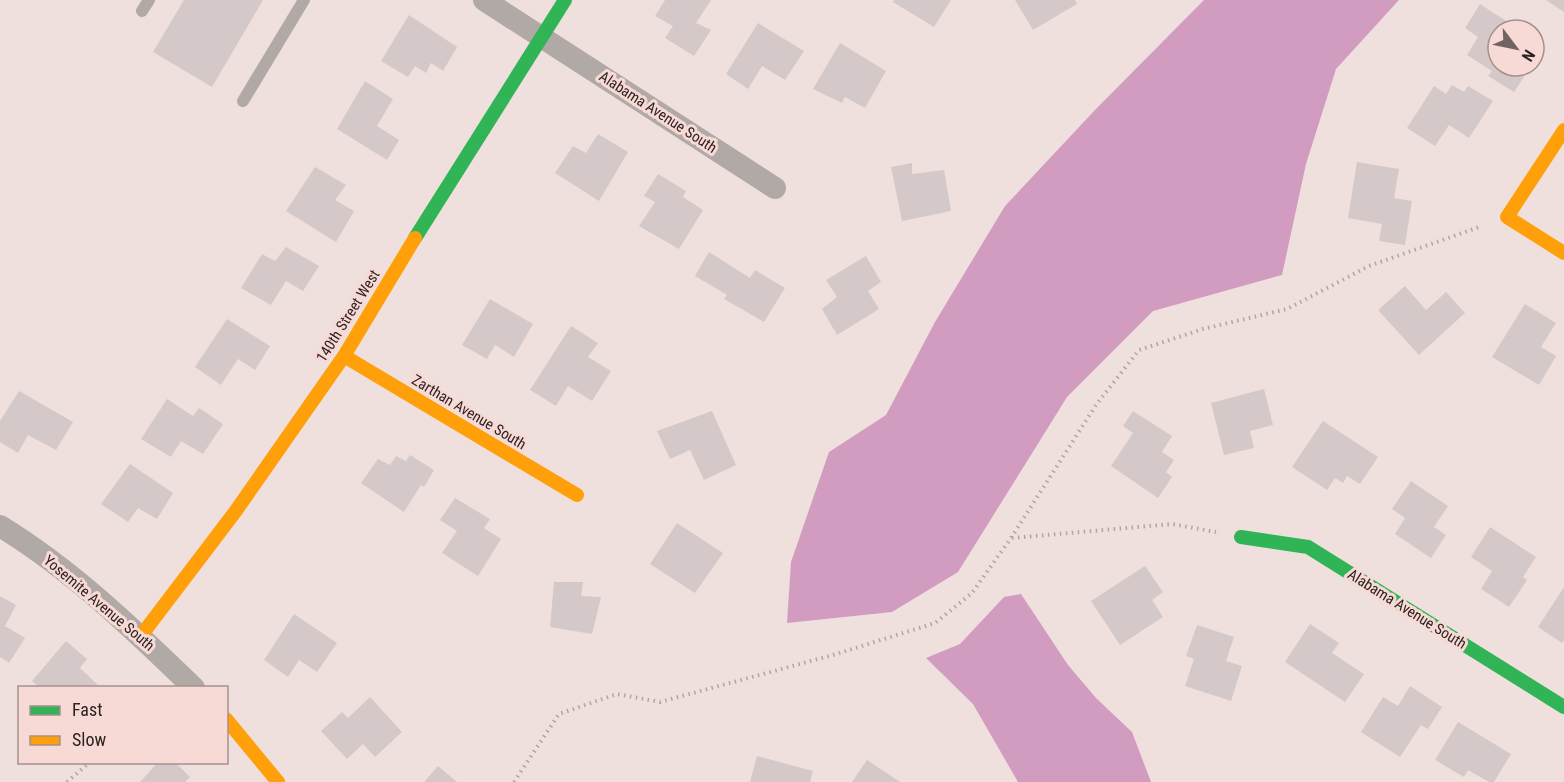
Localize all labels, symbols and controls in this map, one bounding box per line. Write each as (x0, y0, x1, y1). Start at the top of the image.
north arrow (1486, 18, 1546, 78)
text: N (1518, 46, 1539, 65)
street label: Alabama Avenue South (596, 67, 720, 157)
street label: 140th Street West (312, 267, 384, 365)
street label: Zarthan Avenue South (408, 371, 530, 453)
street label: Yosemite Avenue South (40, 551, 158, 655)
street label: Alabama Avenue South (1344, 565, 1470, 653)
legend (18, 686, 228, 764)
text: Fast (72, 699, 103, 720)
text: Slow (72, 729, 107, 750)

